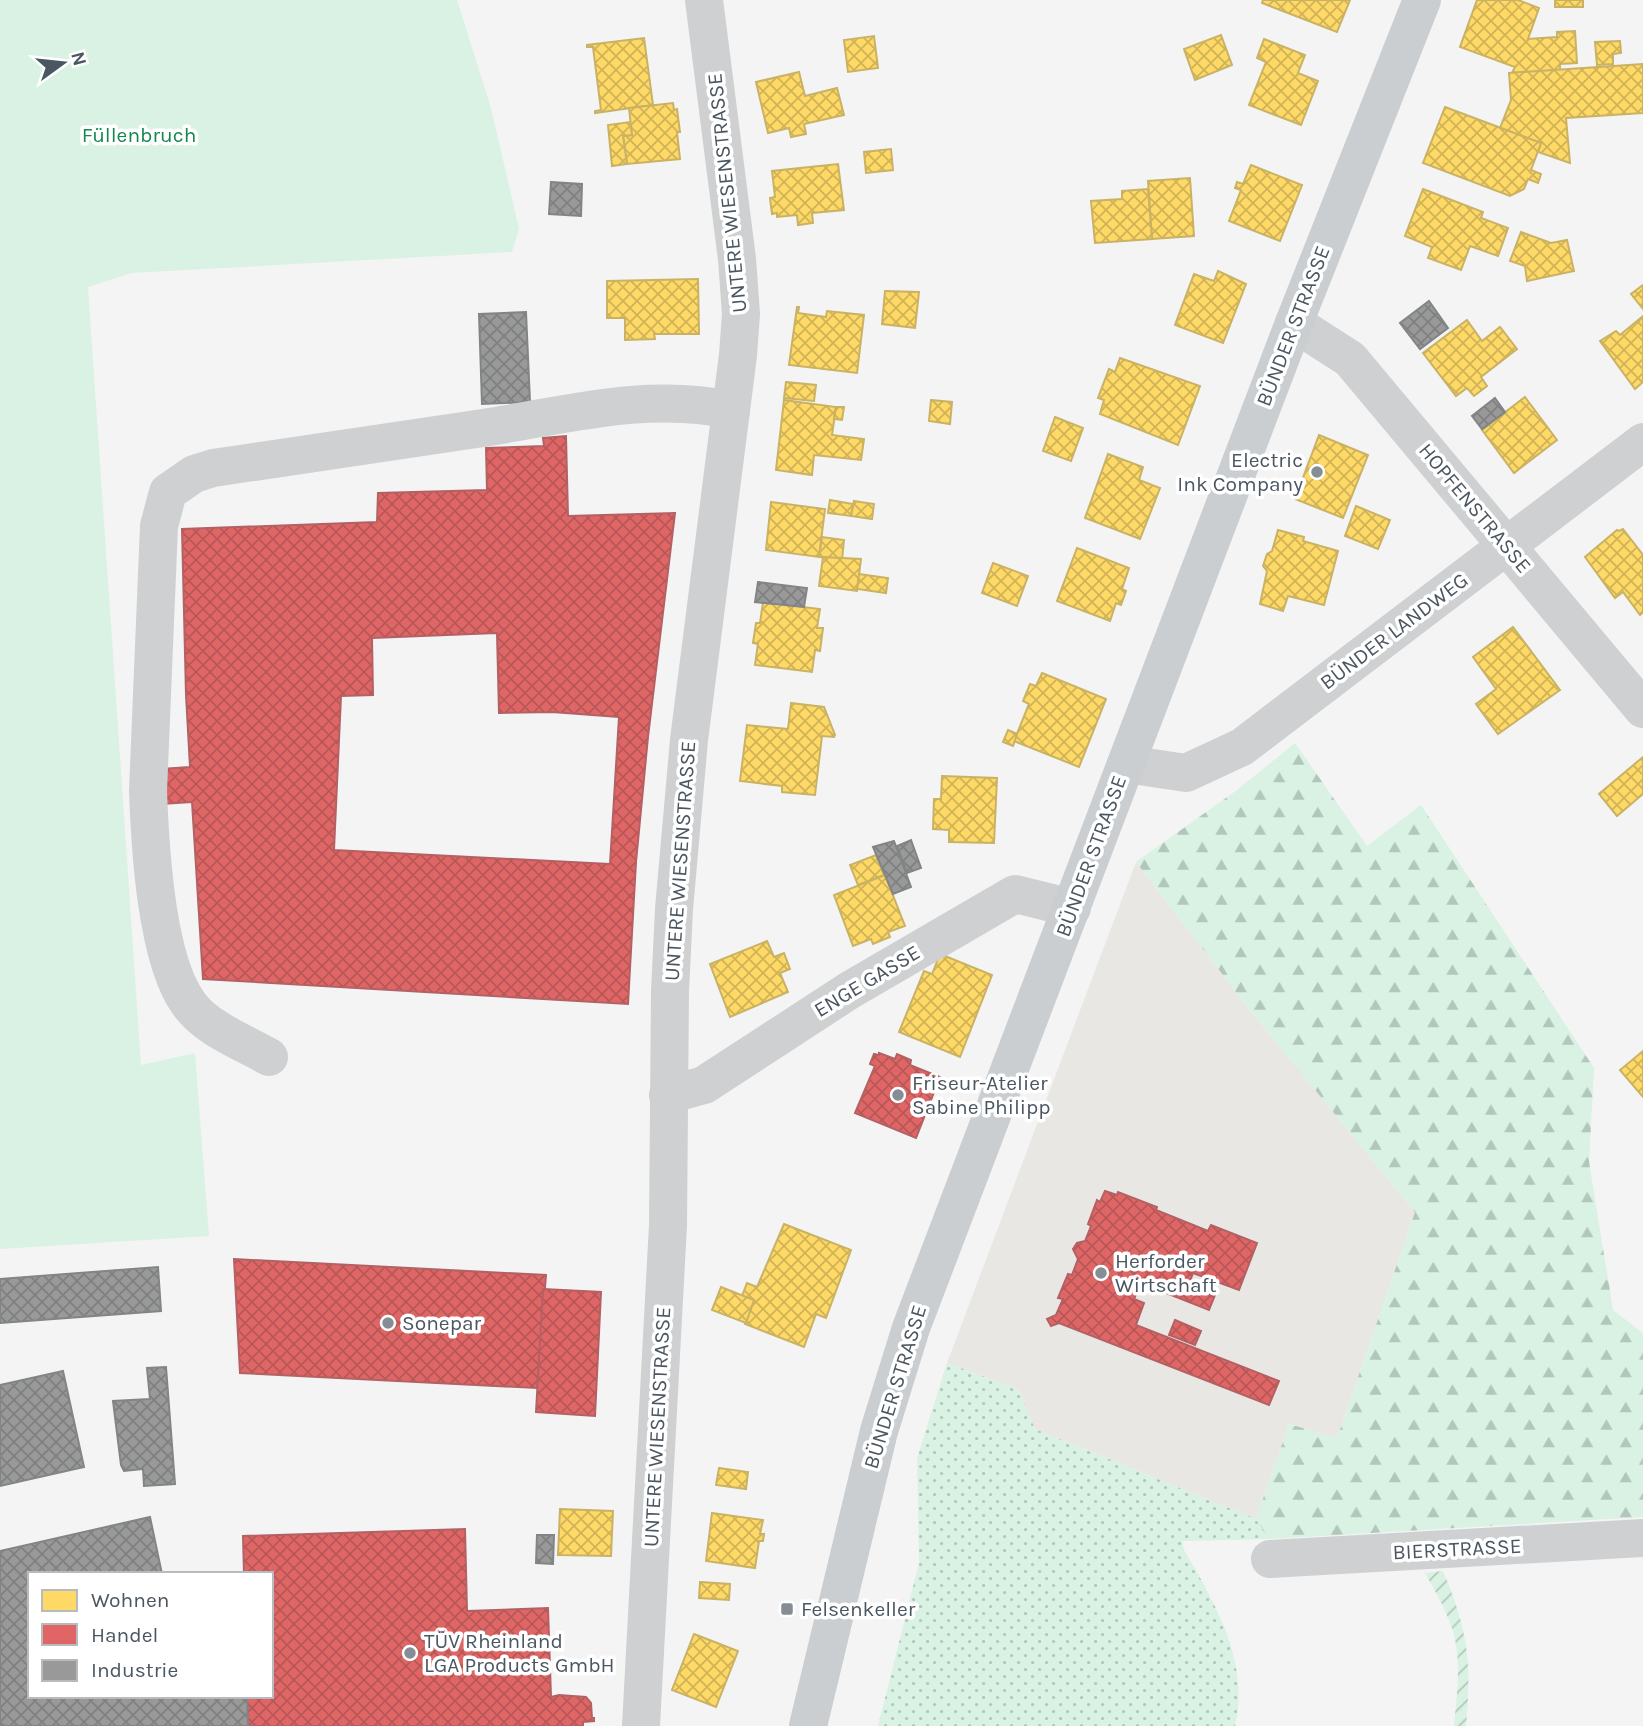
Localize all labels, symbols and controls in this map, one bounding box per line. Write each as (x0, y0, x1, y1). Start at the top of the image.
north arrow (28, 28, 98, 98)
text: N (66, 49, 91, 68)
street label: UNTERE WIESENSTRASSE (702, 72, 752, 314)
park label: Füllenbruch (82, 123, 196, 147)
street label: BÜNDER STRASSE (1251, 242, 1335, 410)
street label: HOPFENSTRASSE (1414, 438, 1536, 578)
place label: Electric Ink Company (1177, 448, 1303, 496)
marker: Electric Ink Company (1309, 464, 1325, 480)
street label: BÜNDER LANDWEG (1315, 568, 1473, 694)
street label: UNTERE WIESENSTRASSE (660, 740, 700, 982)
street label: BÜNDER STRASSE (1051, 772, 1131, 940)
street label: ENGE GASSE (810, 940, 924, 1022)
place label: Friseur-Atelier Sabine Philipp (912, 1071, 1051, 1119)
marker: Friseur-Atelier Sabine Philipp (890, 1087, 906, 1103)
place label: Herforder Wirtschaft (1115, 1249, 1217, 1297)
marker: Herforder Wirtschaft (1093, 1265, 1109, 1281)
street label: BÜNDER STRASSE (859, 1302, 931, 1472)
street label: UNTERE WIESENSTRASSE (639, 1306, 675, 1548)
place label: Sonepar (402, 1311, 481, 1335)
marker: Sonepar (380, 1315, 396, 1331)
street label: BIERSTRASSE (1392, 1534, 1522, 1564)
legend (28, 1572, 273, 1698)
text: Wohnen (91, 1588, 169, 1612)
place label: Felsenkeller (801, 1597, 916, 1621)
marker: Felsenkeller (779, 1601, 795, 1617)
text: Handel (91, 1623, 158, 1647)
place label: TÜV Rheinland LGA Products GmbH (424, 1629, 615, 1677)
marker: TÜV Rheinland LGA Products GmbH (402, 1645, 418, 1661)
text: Industrie (91, 1658, 178, 1682)

